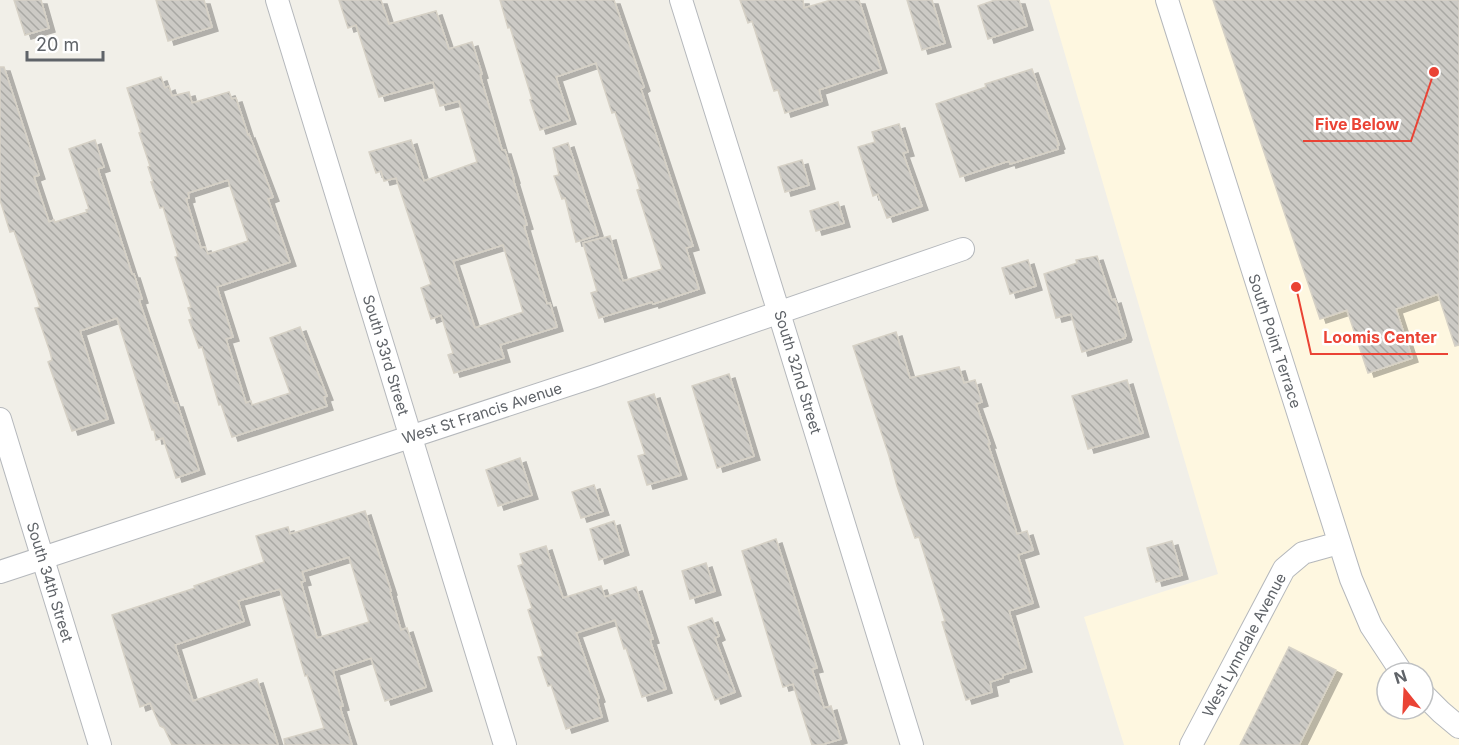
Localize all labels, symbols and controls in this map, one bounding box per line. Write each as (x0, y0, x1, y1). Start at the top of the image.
scale bar (27, 24, 104, 62)
text: 20 m (36, 34, 79, 55)
callout: Five Below (1303, 107, 1411, 141)
text: Five Below (1315, 114, 1399, 134)
street label: South Point Terrace (1244, 271, 1306, 411)
street label: South 33rd Street (359, 292, 413, 418)
street label: South 32nd Street (770, 308, 826, 436)
callout: Loomis Center (1311, 320, 1448, 354)
text: Loomis Center (1323, 327, 1437, 347)
street label: West St Francis Avenue (400, 378, 564, 448)
street label: South 34th Street (23, 520, 77, 645)
street label: West Lynndale Avenue (1198, 570, 1290, 720)
north arrow (1375, 661, 1435, 721)
text: N (1391, 665, 1409, 688)

